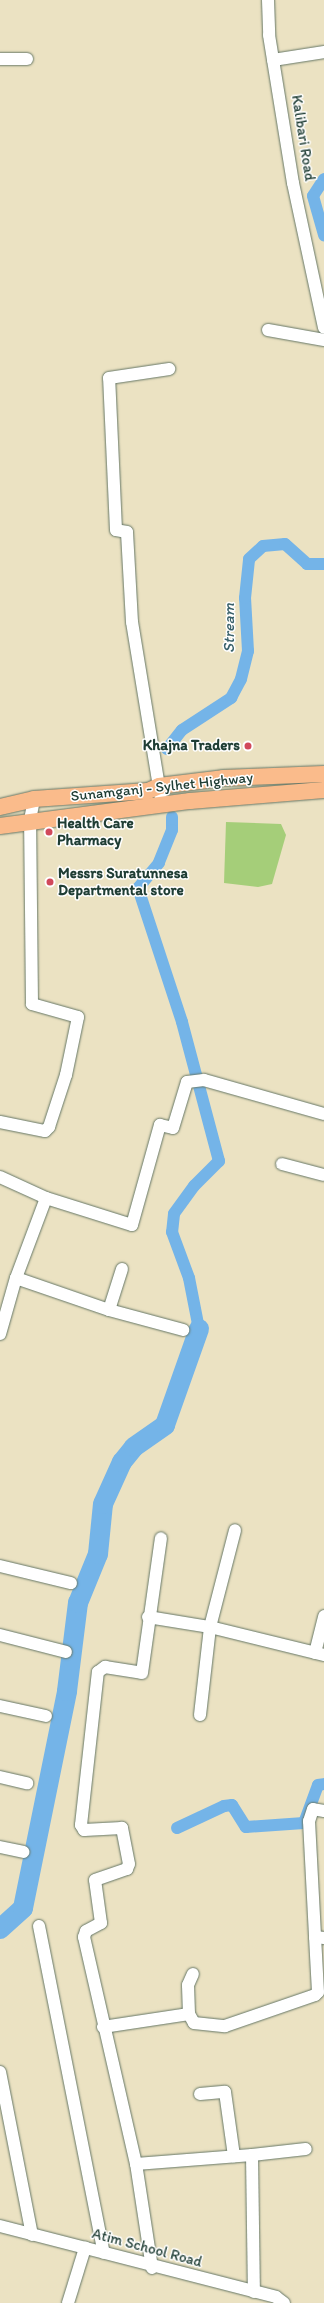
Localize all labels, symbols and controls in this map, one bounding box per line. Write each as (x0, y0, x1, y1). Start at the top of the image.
street label: Kalibari Road (287, 94, 319, 182)
water label: Stream (219, 603, 239, 653)
place label: Khajna Traders (143, 737, 240, 755)
marker: Khajna Traders (243, 741, 253, 751)
street label: Sunamganj - Sylhet Highway (70, 768, 254, 806)
place label: Health Care Pharmacy (57, 814, 134, 849)
marker: Health Care Pharmacy (44, 827, 54, 837)
place label: Messrs Suratunnesa Departmental store (58, 864, 188, 899)
marker: Messrs Suratunnesa Departmental store (45, 877, 55, 887)
street label: Atim School Road (90, 2225, 204, 2271)

